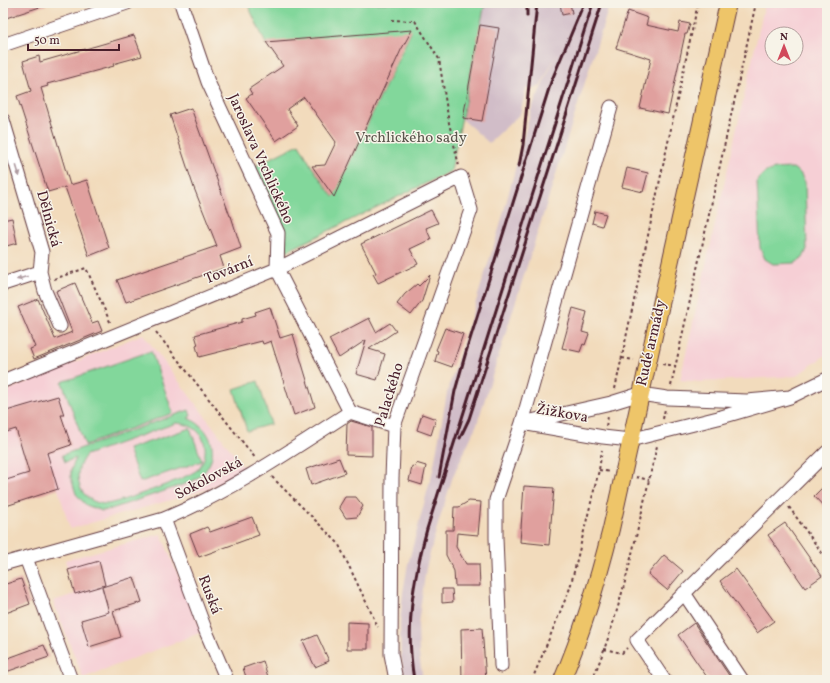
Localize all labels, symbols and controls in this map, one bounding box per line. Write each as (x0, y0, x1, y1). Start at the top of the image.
scale bar (28, 26, 119, 52)
north arrow (764, 26, 804, 66)
text: N (780, 30, 788, 45)
text: 50 m (34, 33, 60, 49)
street label: Jaroslava Vrchlického (222, 90, 298, 228)
park label: Vrchlického sady (355, 128, 467, 149)
one-way arrow (15, 165, 21, 177)
street label: Dělnická (30, 188, 66, 250)
street label: Tovární (202, 252, 257, 290)
one-way arrow (15, 275, 27, 281)
street label: Rudé armády (632, 298, 672, 388)
street label: Palackého (370, 360, 410, 430)
street label: Žižkova (534, 399, 590, 429)
street label: Sokolovská (171, 452, 247, 506)
street label: Ruská (192, 572, 226, 618)

